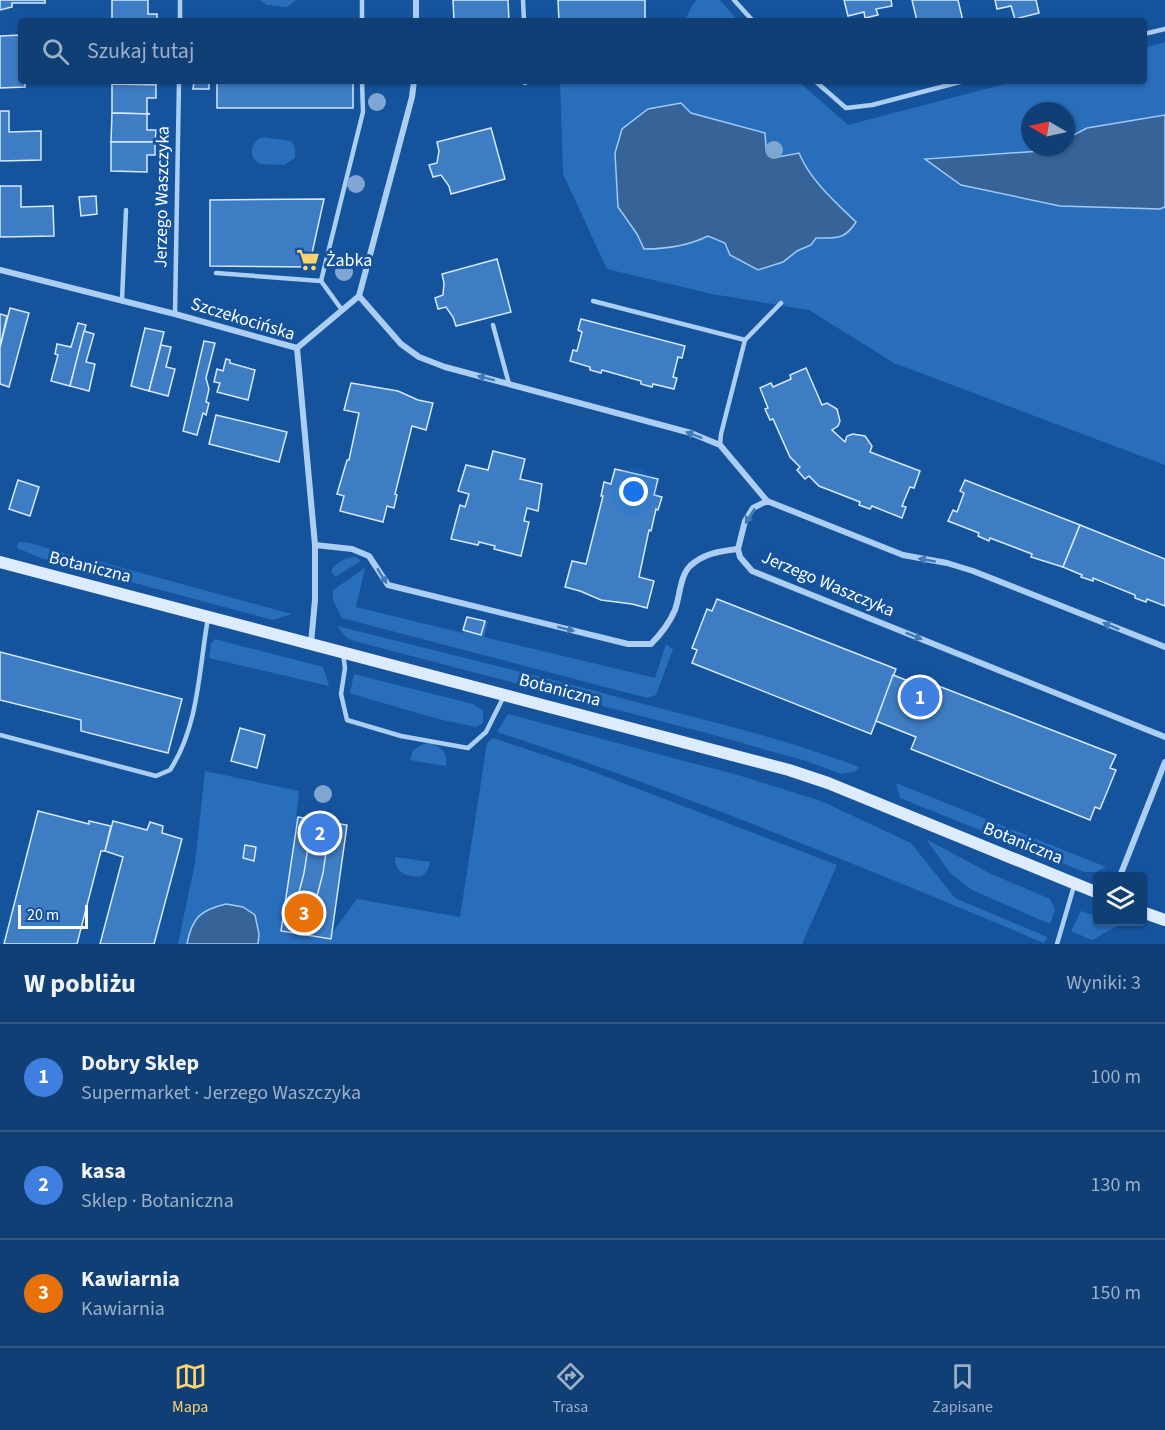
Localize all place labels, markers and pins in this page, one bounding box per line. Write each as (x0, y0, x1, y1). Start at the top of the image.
supermarket icon: Żabka (295, 247, 321, 273)
place label: Żabka (326, 248, 372, 273)
pin: 1 (900, 674, 940, 720)
pin: 2 (300, 810, 340, 856)
pin: 3 (284, 890, 324, 936)

